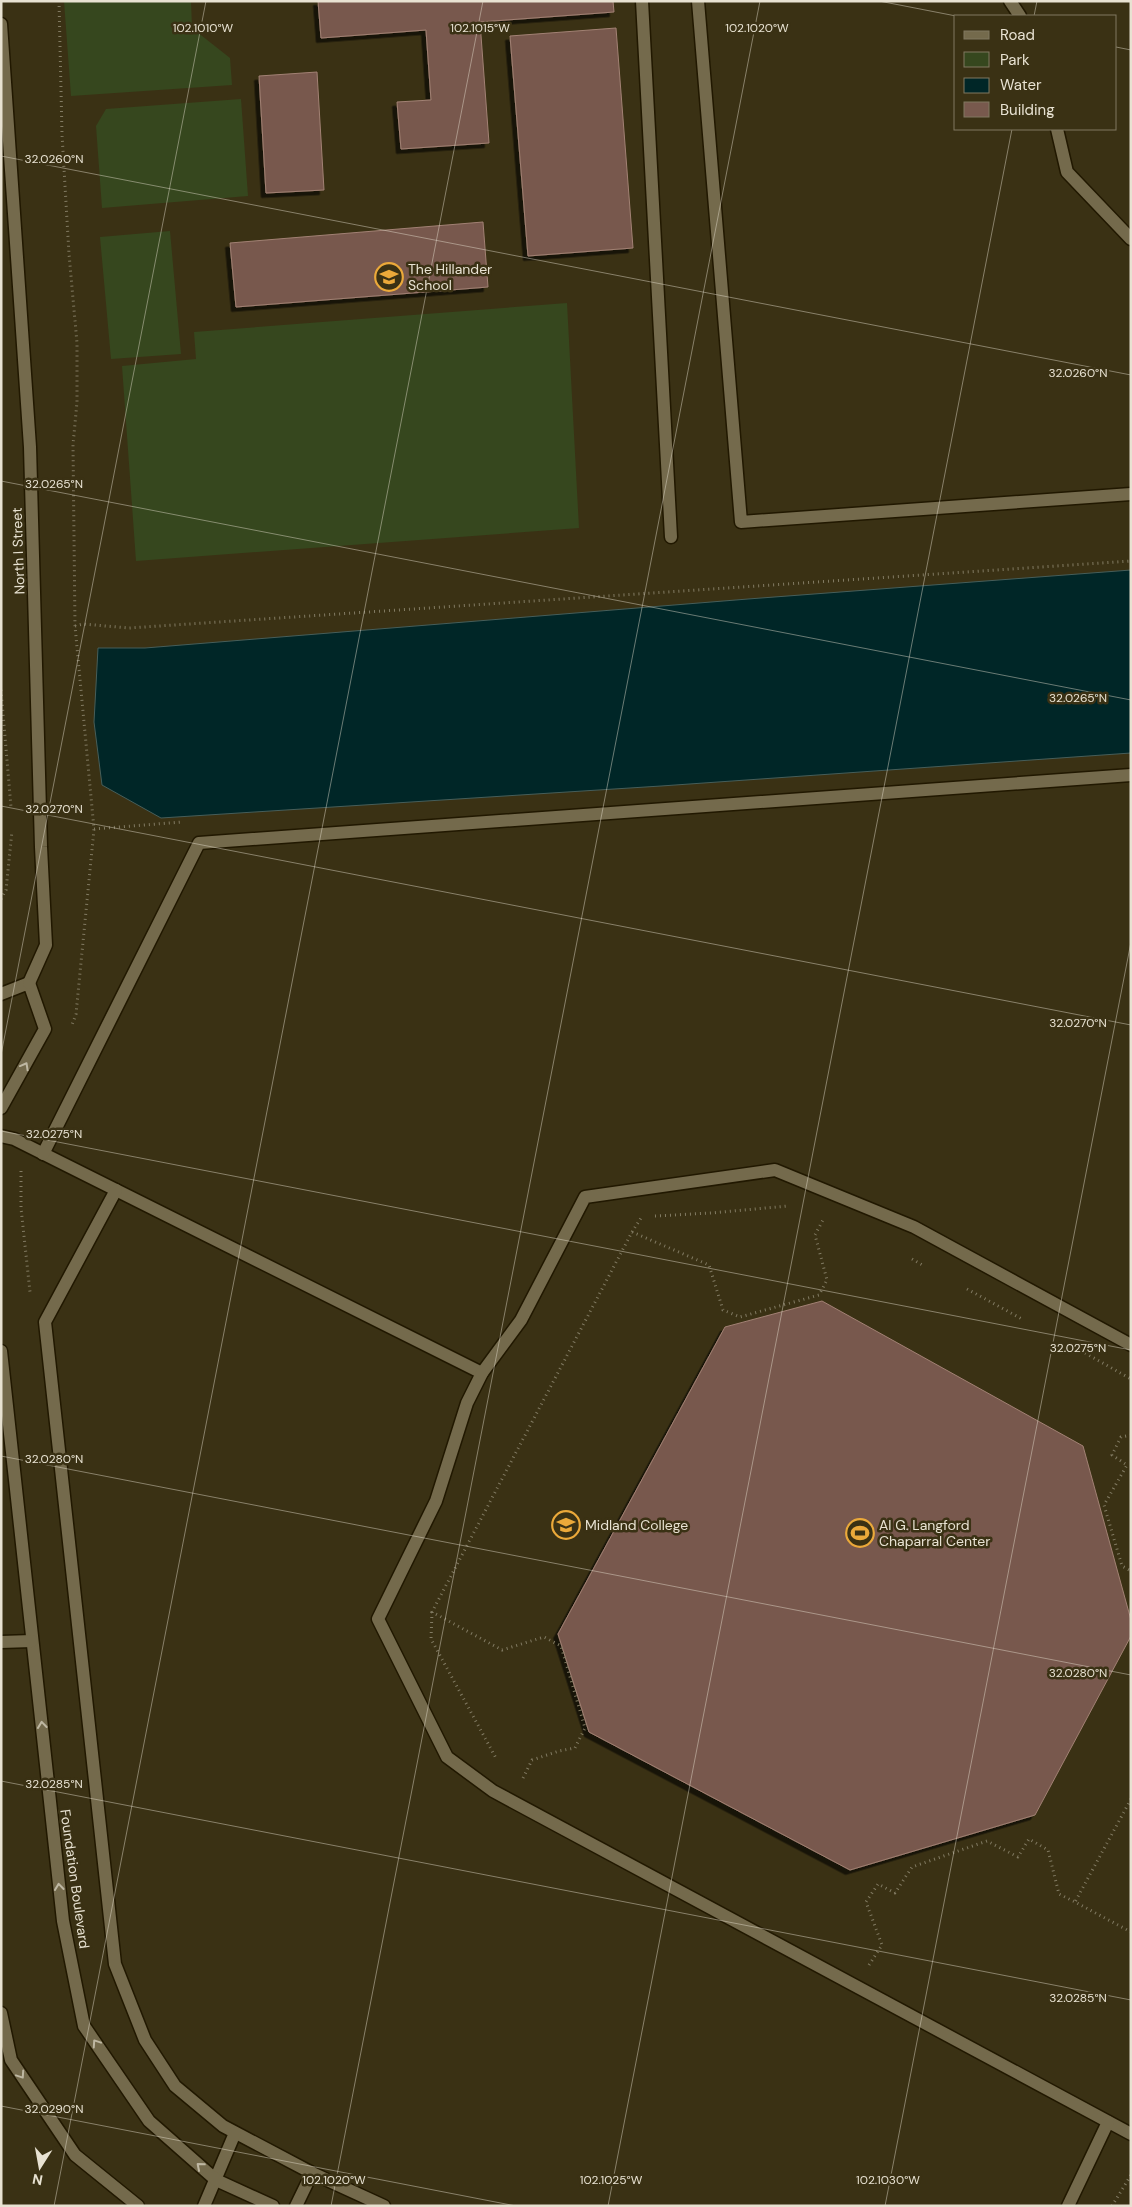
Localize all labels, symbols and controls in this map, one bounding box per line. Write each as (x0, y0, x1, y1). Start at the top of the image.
legend (954, 15, 1117, 130)
text: 102.1010°W (173, 20, 234, 36)
text: 102.1015°W (450, 20, 510, 36)
text: 102.1020°W (725, 20, 789, 36)
text: Road (1000, 25, 1035, 45)
text: Park (1000, 50, 1030, 70)
text: Water (1000, 75, 1042, 95)
text: Building (1000, 100, 1055, 120)
text: 32.0260°N (24, 151, 84, 167)
place label: The Hillander School (408, 260, 492, 294)
school or university icon: The Hillander School (374, 262, 404, 292)
text: 32.0260°N (1048, 365, 1108, 381)
text: 32.0265°N (25, 476, 83, 492)
street label: North I Street (7, 507, 29, 595)
text: 32.0265°N (1049, 690, 1107, 706)
text: 32.0270°N (25, 801, 83, 817)
text: 32.0270°N (1049, 1015, 1107, 1031)
one-way arrow (18, 1062, 28, 1071)
text: 32.0275°N (26, 1126, 82, 1142)
text: 32.0275°N (1050, 1340, 1106, 1356)
text: 32.0280°N (25, 1451, 83, 1467)
school or university icon: Midland College (551, 1510, 581, 1540)
place label: Midland College (585, 1516, 688, 1534)
place label: Al G. Langford Chaparral Center (879, 1516, 990, 1550)
sports icon: Al G. Langford Chaparral Center (845, 1518, 875, 1548)
text: 32.0280°N (1049, 1665, 1107, 1681)
one-way arrow (37, 1721, 48, 1729)
text: 32.0285°N (25, 1776, 83, 1792)
street label: Foundation Boulevard (56, 1808, 94, 1950)
one-way arrow (54, 1882, 65, 1890)
text: 32.0285°N (1049, 1990, 1107, 2006)
one-way arrow (93, 2039, 102, 2049)
one-way arrow (15, 2069, 24, 2079)
text: 32.0290°N (25, 2101, 83, 2117)
north arrow (15, 2142, 65, 2192)
one-way arrow (197, 2163, 206, 2172)
text: N (31, 2170, 44, 2190)
text: 102.1020°W (302, 2172, 366, 2188)
text: 102.1025°W (580, 2172, 643, 2188)
text: 102.1030°W (856, 2172, 920, 2188)

